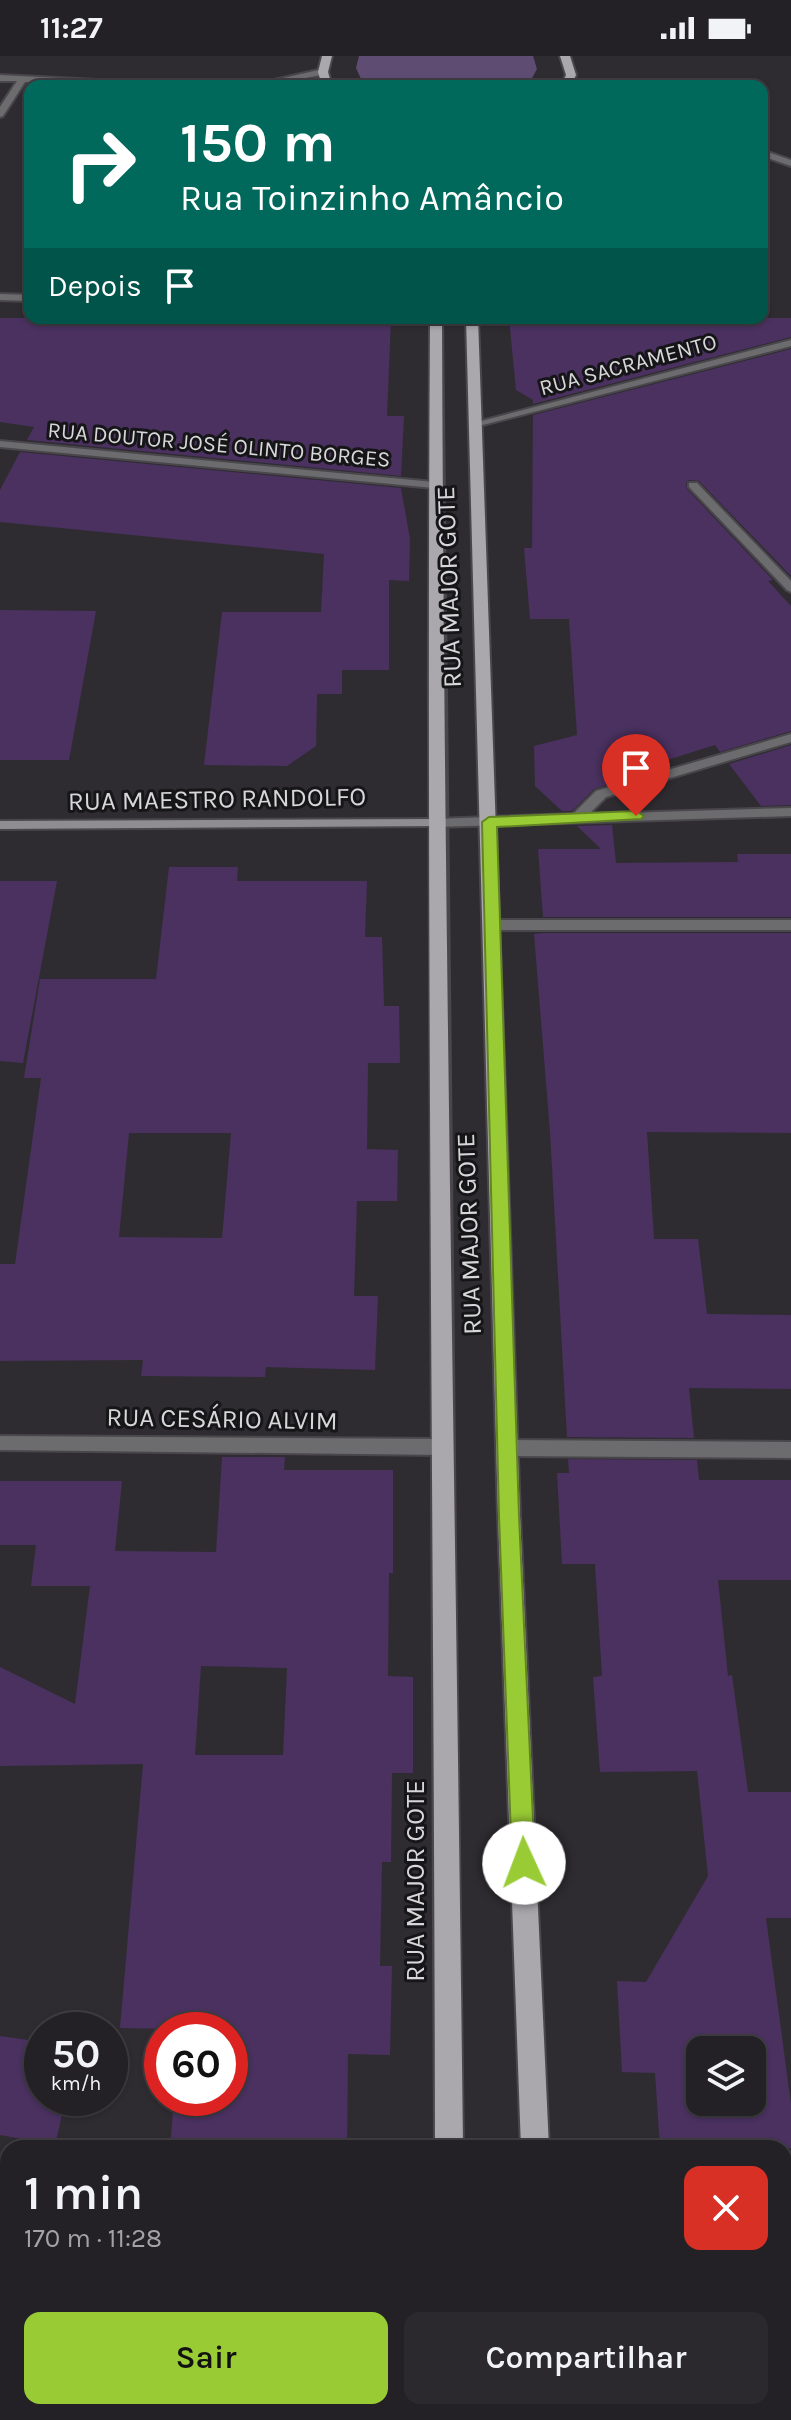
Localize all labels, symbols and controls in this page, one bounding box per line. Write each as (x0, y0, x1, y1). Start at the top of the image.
text: 11:27 (40, 10, 103, 46)
text: 150 m (180, 110, 335, 175)
icon: right (48, 112, 152, 216)
text: Rua Toinzinho Amâncio (180, 177, 564, 219)
icon: arrive (158, 264, 202, 308)
text: Depois (48, 268, 142, 304)
street label: RUA SACRAMENTO (536, 329, 720, 401)
street label: RUA DOUTOR JOSÉ OLINTO BORGES (47, 416, 392, 473)
street label: RUA MAJOR GOTE (430, 486, 468, 688)
pin (602, 734, 670, 816)
icon: arrive (614, 746, 658, 790)
street label: RUA MAESTRO RANDOLFO (68, 781, 366, 817)
street label: RUA MAJOR GOTE (450, 1133, 488, 1335)
street label: RUA CESÁRIO ALVIM (106, 1400, 338, 1437)
street label: RUA MAJOR GOTE (400, 1780, 431, 1982)
position arrow (482, 1821, 566, 1905)
speed limit sign: 60 (144, 2012, 248, 2116)
text: 50 (52, 2030, 100, 2077)
map controls (686, 2036, 766, 2116)
button: layers (686, 2036, 766, 2116)
text: km/h (51, 2072, 101, 2095)
text: 1 min (24, 2165, 143, 2221)
button: close (684, 2166, 768, 2250)
text: 170 m · 11:28 (24, 2223, 162, 2254)
button: Sair (24, 2312, 388, 2404)
button: Compartilhar (404, 2312, 768, 2404)

